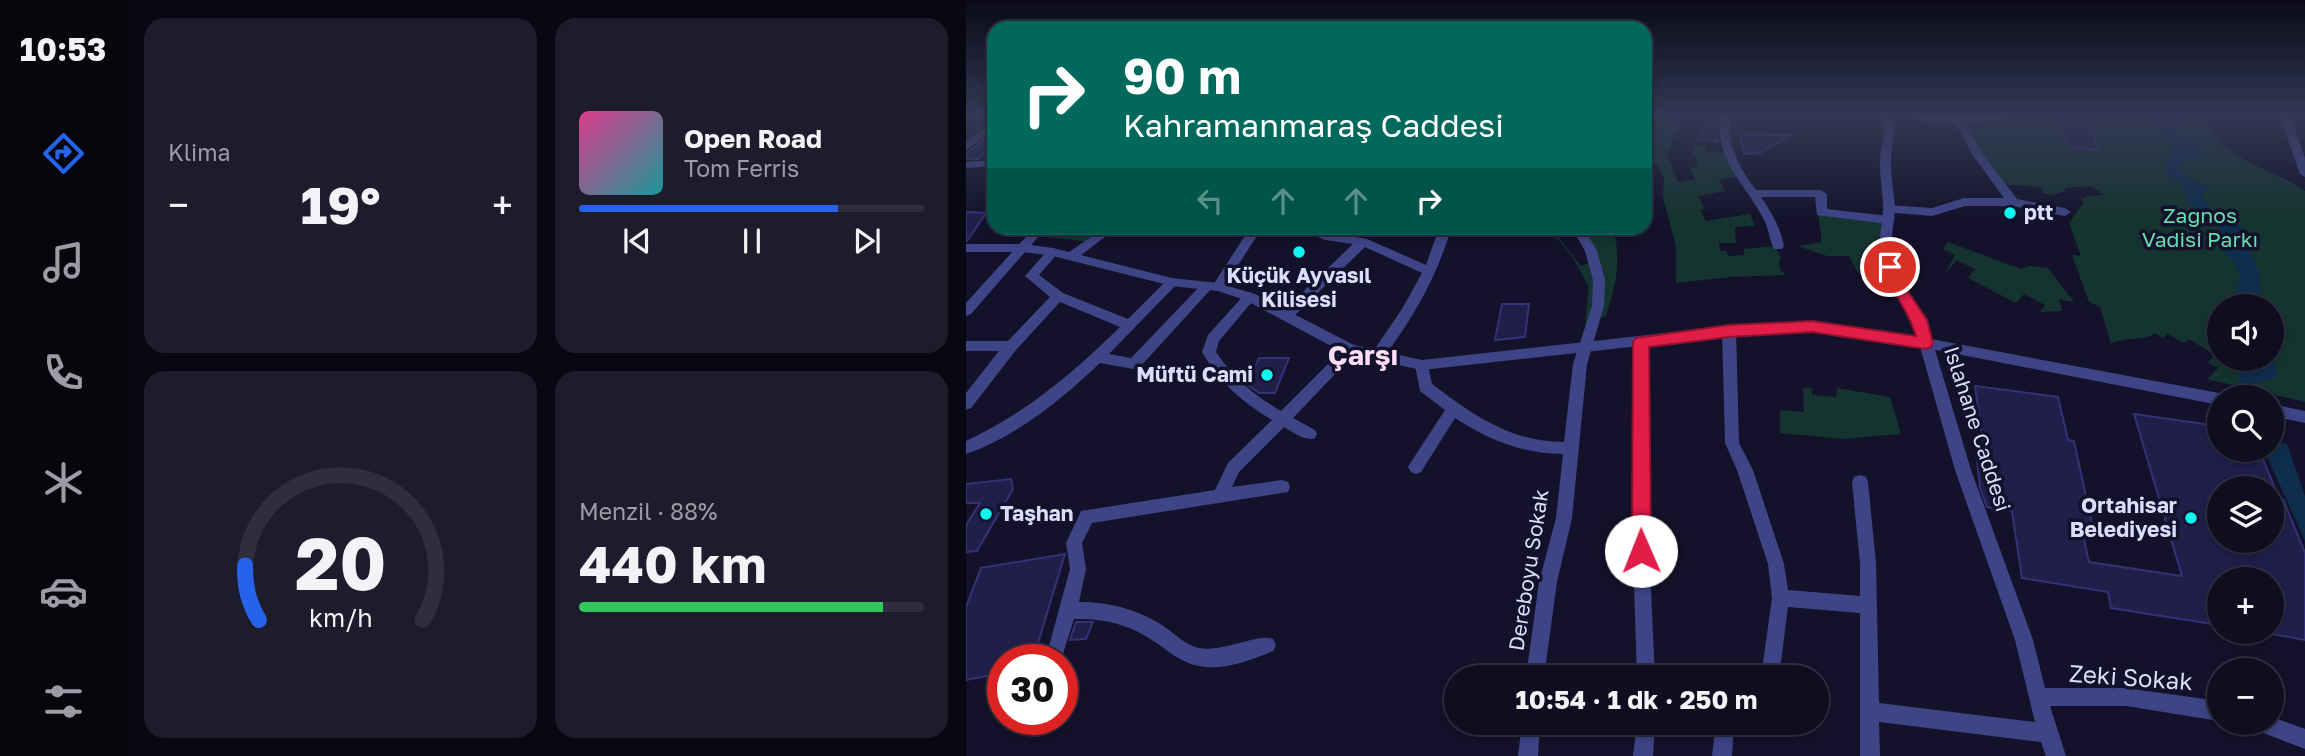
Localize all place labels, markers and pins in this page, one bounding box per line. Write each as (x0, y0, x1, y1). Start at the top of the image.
place label: ptt (2024, 199, 2053, 225)
marker: ptt (2002, 205, 2018, 221)
pin (1860, 237, 1920, 297)
marker: Küçük Ayvasıl Kilisesi (1291, 244, 1307, 260)
place label: Küçük Ayvasıl Kilisesi (1227, 262, 1371, 312)
place label: Müftü Cami (1136, 361, 1253, 387)
marker: Müftü Cami (1259, 367, 1275, 383)
place label: Ortahisar Belediyesi (2070, 492, 2177, 542)
place label: Taşhan (1000, 500, 1074, 526)
marker: Taşhan (978, 506, 994, 522)
marker: Ortahisar Belediyesi (2183, 510, 2199, 526)

